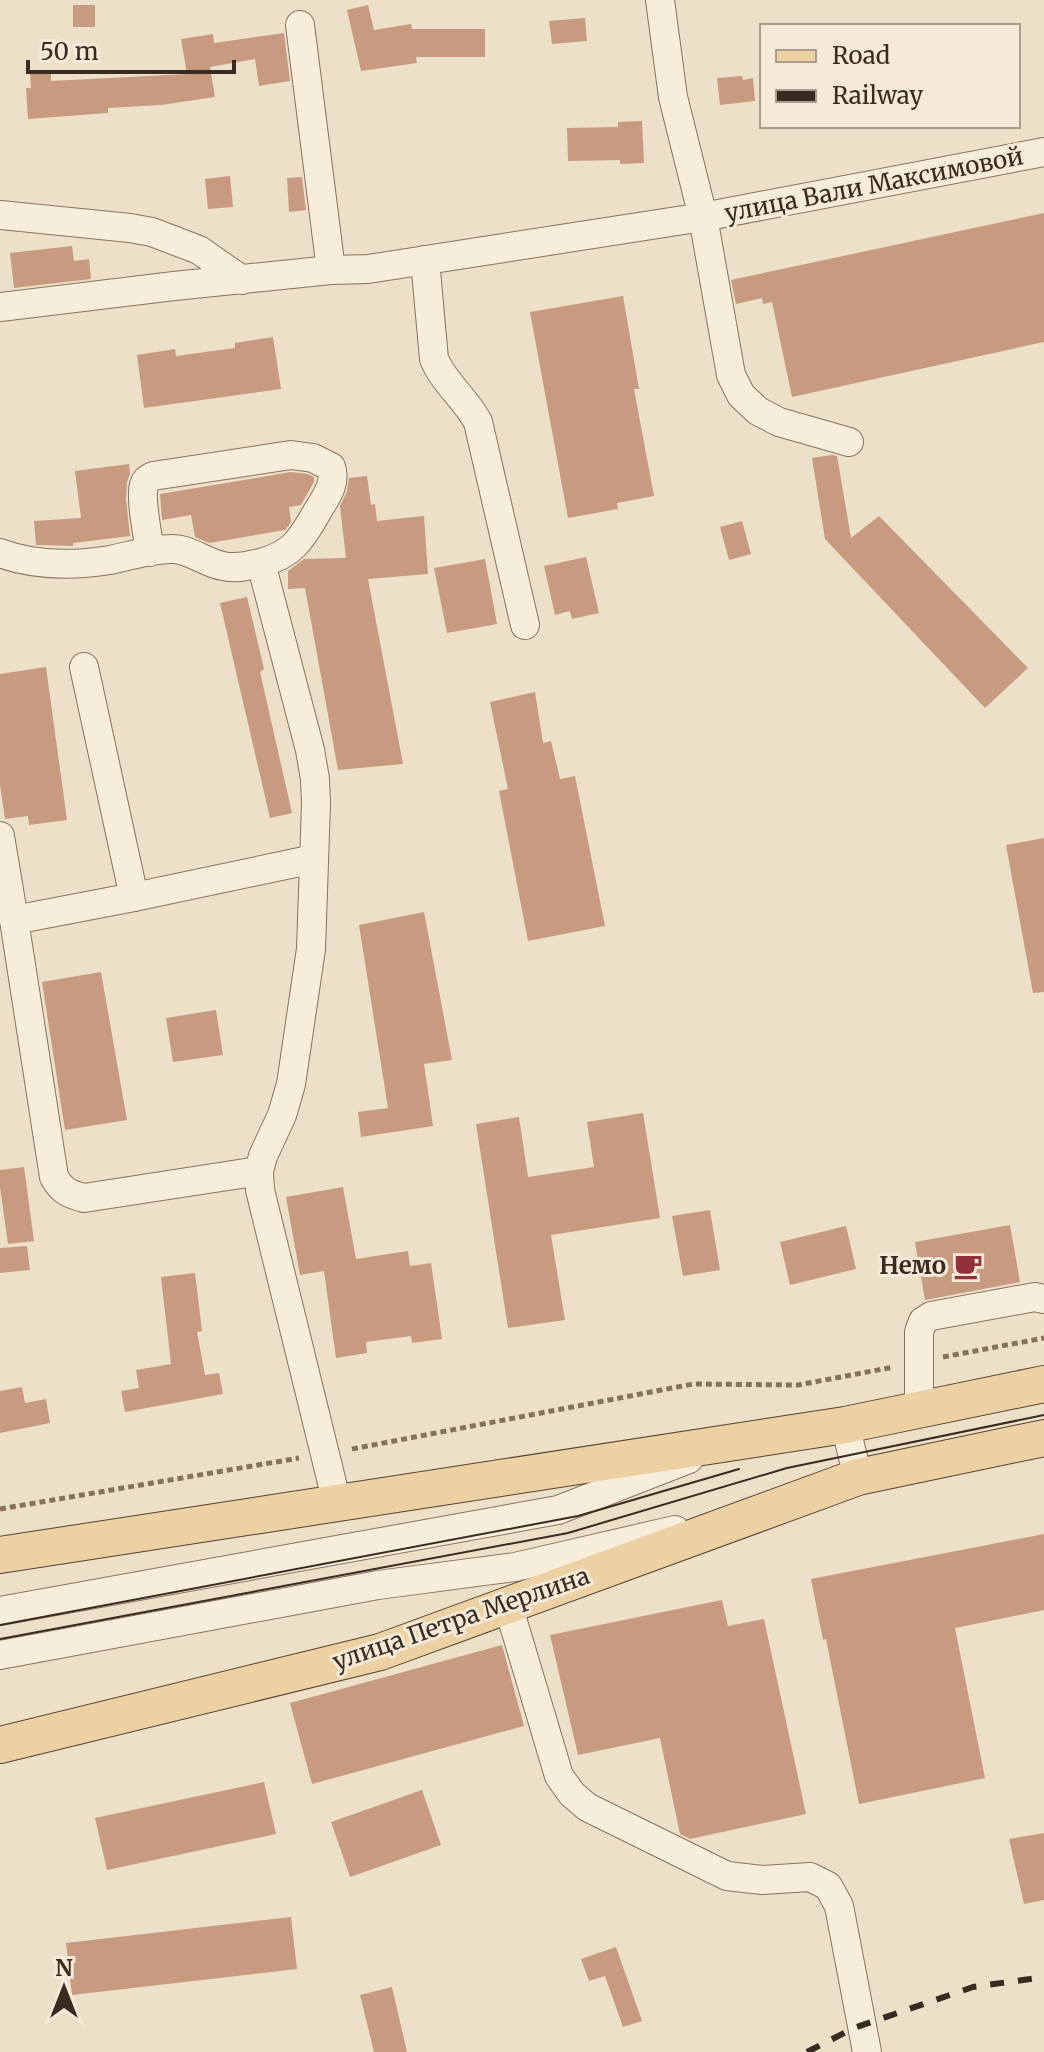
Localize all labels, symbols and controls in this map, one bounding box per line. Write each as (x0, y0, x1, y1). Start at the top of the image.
scale bar (28, 24, 234, 74)
legend (760, 24, 1020, 128)
text: 50 m (40, 36, 99, 67)
text: Road (832, 40, 890, 71)
text: Railway (832, 80, 923, 111)
street label: улица Вали Максимовой (722, 140, 1026, 229)
place label: Немо (879, 1250, 946, 1281)
cafe icon: Немо (953, 1251, 983, 1281)
street label: улица Петра Мерлина (328, 1560, 593, 1677)
north arrow (24, 1948, 104, 2028)
text: N (55, 1954, 73, 1982)

